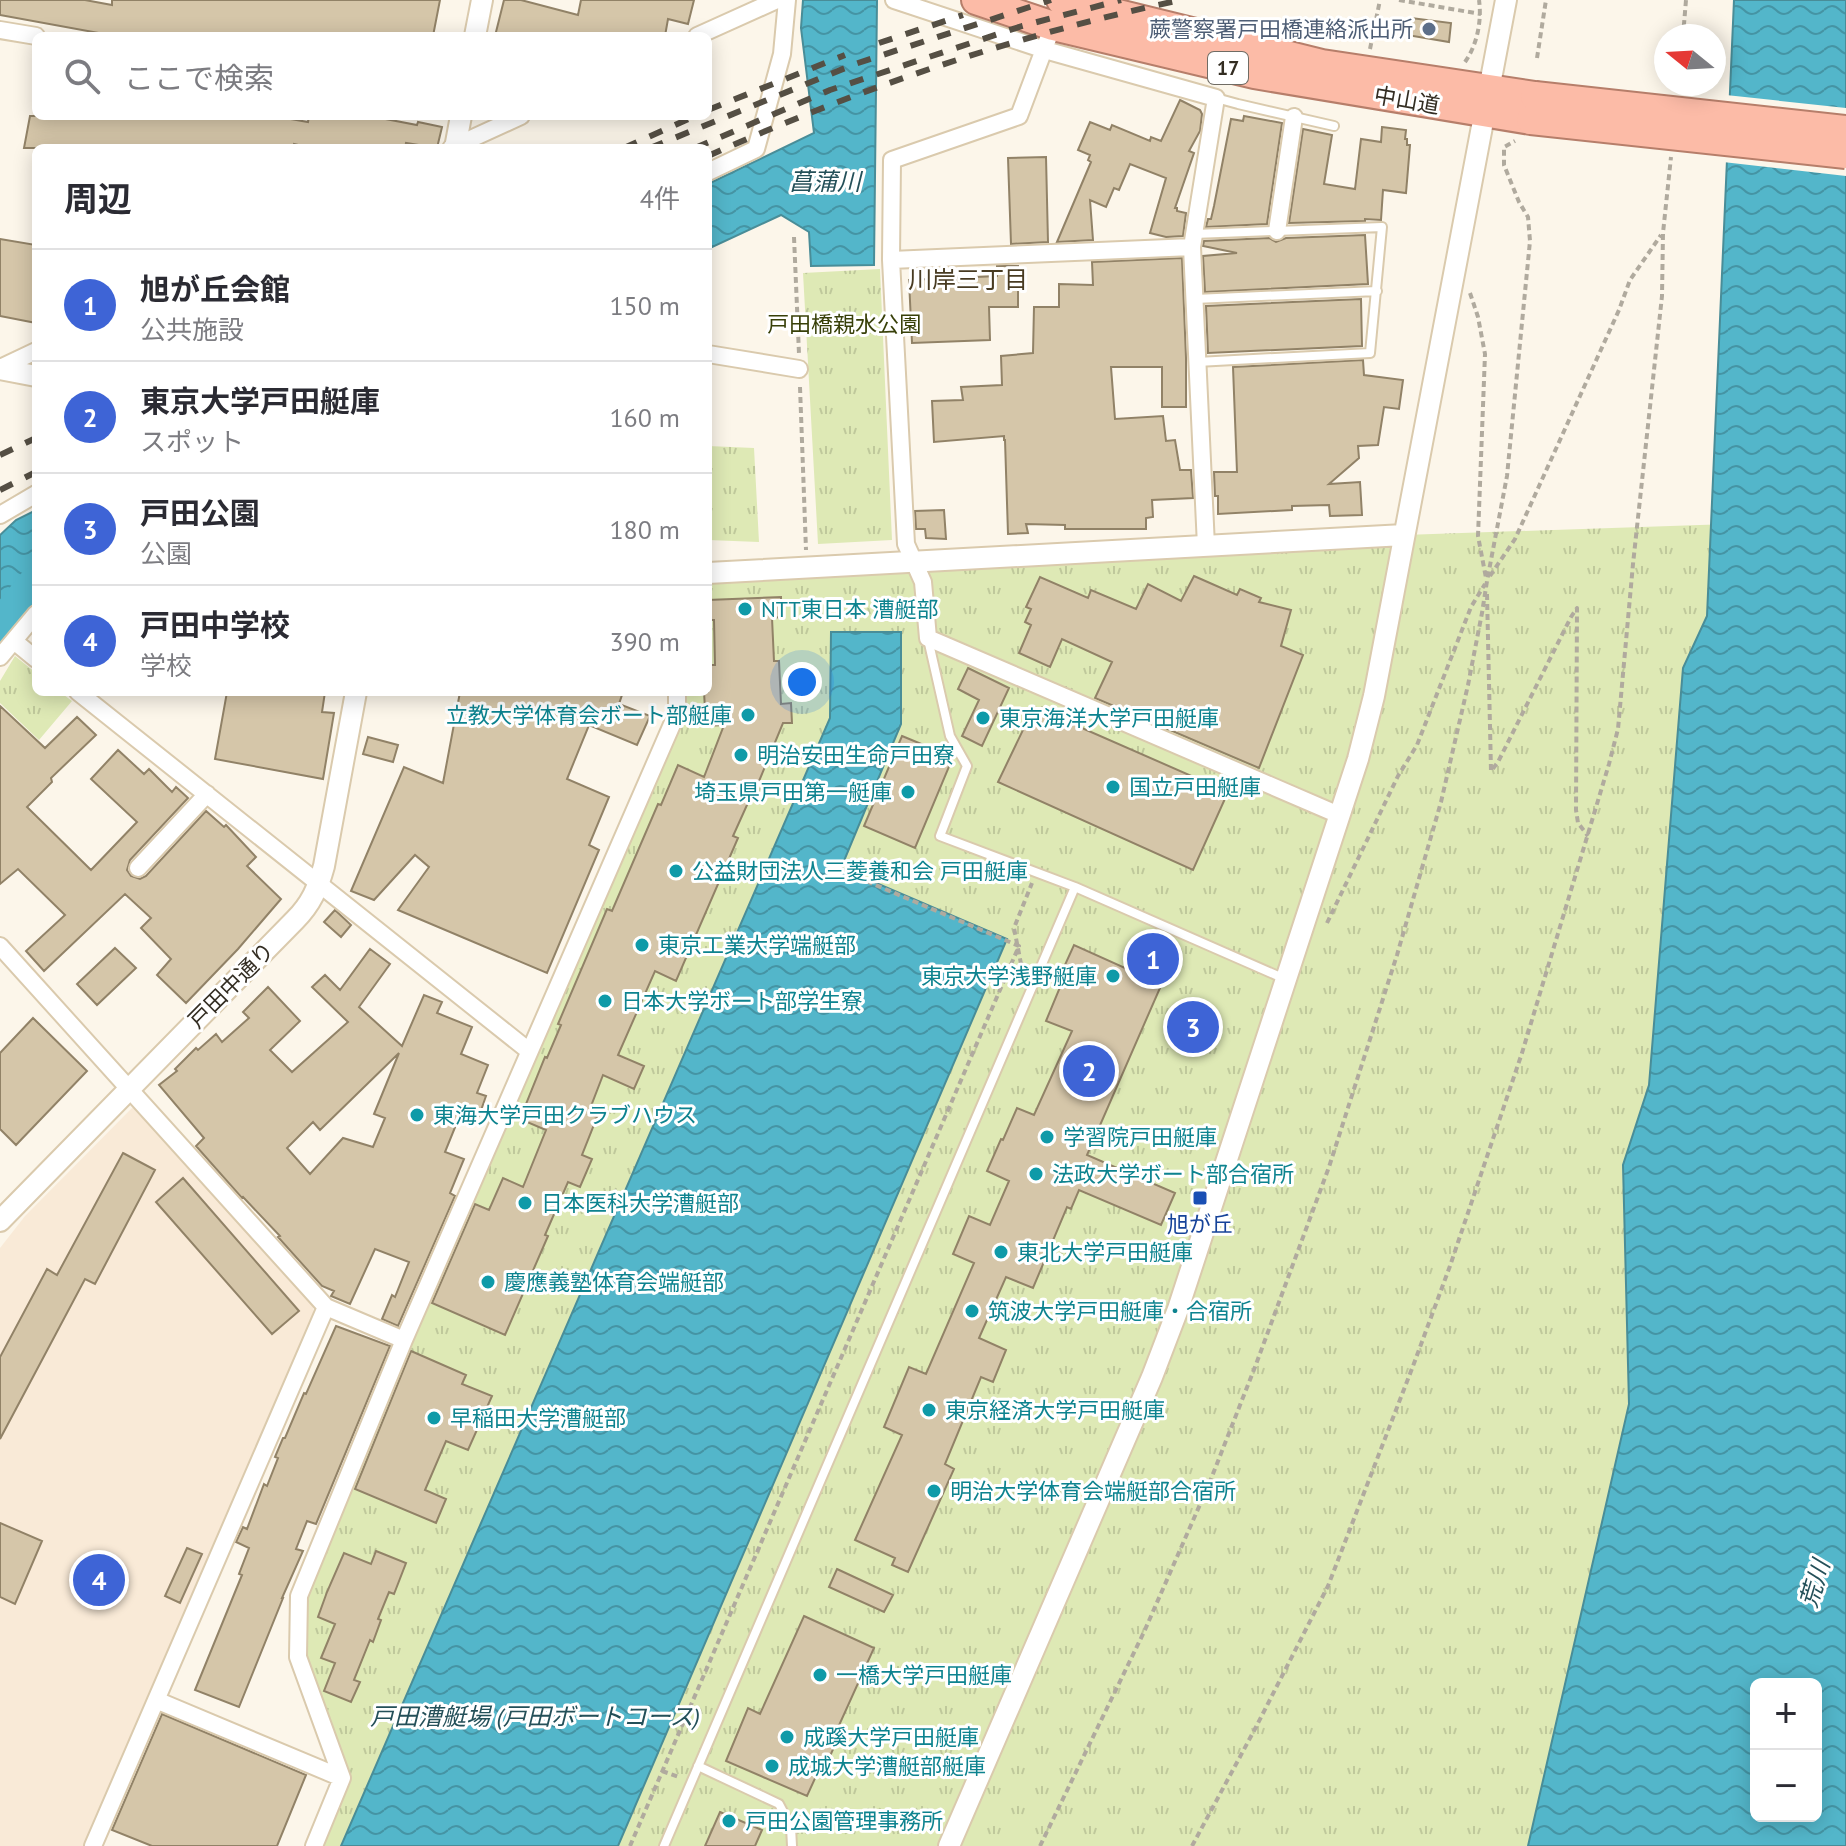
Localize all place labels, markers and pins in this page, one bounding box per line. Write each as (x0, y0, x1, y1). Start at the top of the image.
place label: 蕨警察署戸田橋連絡派出所 (1149, 15, 1413, 43)
marker: 蕨警察署戸田橋連絡派出所 (1420, 20, 1438, 38)
place label: NTT東日本 漕艇部 (761, 595, 939, 623)
marker: NTT東日本 漕艇部 (736, 600, 754, 618)
place label: 立教大学体育会ボート部艇庫 (446, 701, 732, 729)
place label: 東京海洋大学戸田艇庫 (999, 704, 1219, 732)
marker: 立教大学体育会ボート部艇庫 (739, 706, 757, 724)
marker: 東京海洋大学戸田艇庫 (974, 709, 992, 727)
place label: 明治安田生命戸田寮 (757, 741, 955, 769)
marker: 明治安田生命戸田寮 (732, 746, 750, 764)
place label: 国立戸田艇庫 (1129, 773, 1261, 801)
place label: 埼玉県戸田第一艇庫 (694, 778, 892, 806)
marker: 国立戸田艇庫 (1104, 778, 1122, 796)
marker: 埼玉県戸田第一艇庫 (899, 783, 917, 801)
place label: 公益財団法人三菱養和会 戸田艇庫 (692, 857, 1028, 885)
marker: 公益財団法人三菱養和会 戸田艇庫 (667, 862, 685, 880)
pin: 1 (1127, 929, 1179, 989)
place label: 東京工業大学端艇部 (658, 931, 856, 959)
marker: 東京工業大学端艇部 (633, 936, 651, 954)
place label: 東京大学浅野艇庫 (921, 962, 1097, 990)
marker: 東京大学浅野艇庫 (1104, 967, 1122, 985)
place label: 日本大学ボート部学生寮 (621, 987, 863, 1015)
marker: 日本大学ボート部学生寮 (596, 992, 614, 1010)
pin: 3 (1167, 997, 1219, 1057)
pin: 2 (1063, 1041, 1115, 1101)
place label: 東海大学戸田クラブハウス (433, 1101, 697, 1129)
marker: 東海大学戸田クラブハウス (408, 1106, 426, 1124)
place label: 学習院戸田艇庫 (1063, 1123, 1217, 1151)
marker: 学習院戸田艇庫 (1038, 1128, 1056, 1146)
place label: 法政大学ボート部合宿所 (1052, 1160, 1294, 1188)
marker: 法政大学ボート部合宿所 (1027, 1165, 1045, 1183)
place label: 日本医科大学漕艇部 (541, 1189, 739, 1217)
marker: 旭が丘 (1191, 1189, 1209, 1207)
marker: 日本医科大学漕艇部 (516, 1194, 534, 1212)
place label: 旭が丘 (1167, 1210, 1233, 1238)
place label: 東北大学戸田艇庫 (1017, 1238, 1193, 1266)
marker: 東北大学戸田艇庫 (992, 1243, 1010, 1261)
place label: 慶應義塾体育会端艇部 (504, 1268, 724, 1296)
marker: 慶應義塾体育会端艇部 (479, 1273, 497, 1291)
place label: 筑波大学戸田艇庫・合宿所 (988, 1297, 1252, 1325)
marker: 筑波大学戸田艇庫・合宿所 (963, 1302, 981, 1320)
place label: 東京経済大学戸田艇庫 (945, 1396, 1165, 1424)
marker: 東京経済大学戸田艇庫 (920, 1401, 938, 1419)
place label: 早稲田大学漕艇部 (450, 1404, 626, 1432)
marker: 早稲田大学漕艇部 (425, 1409, 443, 1427)
place label: 明治大学体育会端艇部合宿所 (950, 1477, 1236, 1505)
marker: 明治大学体育会端艇部合宿所 (925, 1482, 943, 1500)
pin: 4 (73, 1550, 125, 1610)
place label: 一橋大学戸田艇庫 (836, 1661, 1012, 1689)
marker: 一橋大学戸田艇庫 (811, 1666, 829, 1684)
place label: 成蹊大学戸田艇庫 (803, 1723, 979, 1751)
marker: 成蹊大学戸田艇庫 (778, 1728, 796, 1746)
place label: 成城大学漕艇部艇庫 (788, 1752, 986, 1780)
marker: 成城大学漕艇部艇庫 (763, 1757, 781, 1775)
place label: 戸田公園管理事務所 (745, 1807, 943, 1835)
marker: 戸田公園管理事務所 (720, 1812, 738, 1830)

